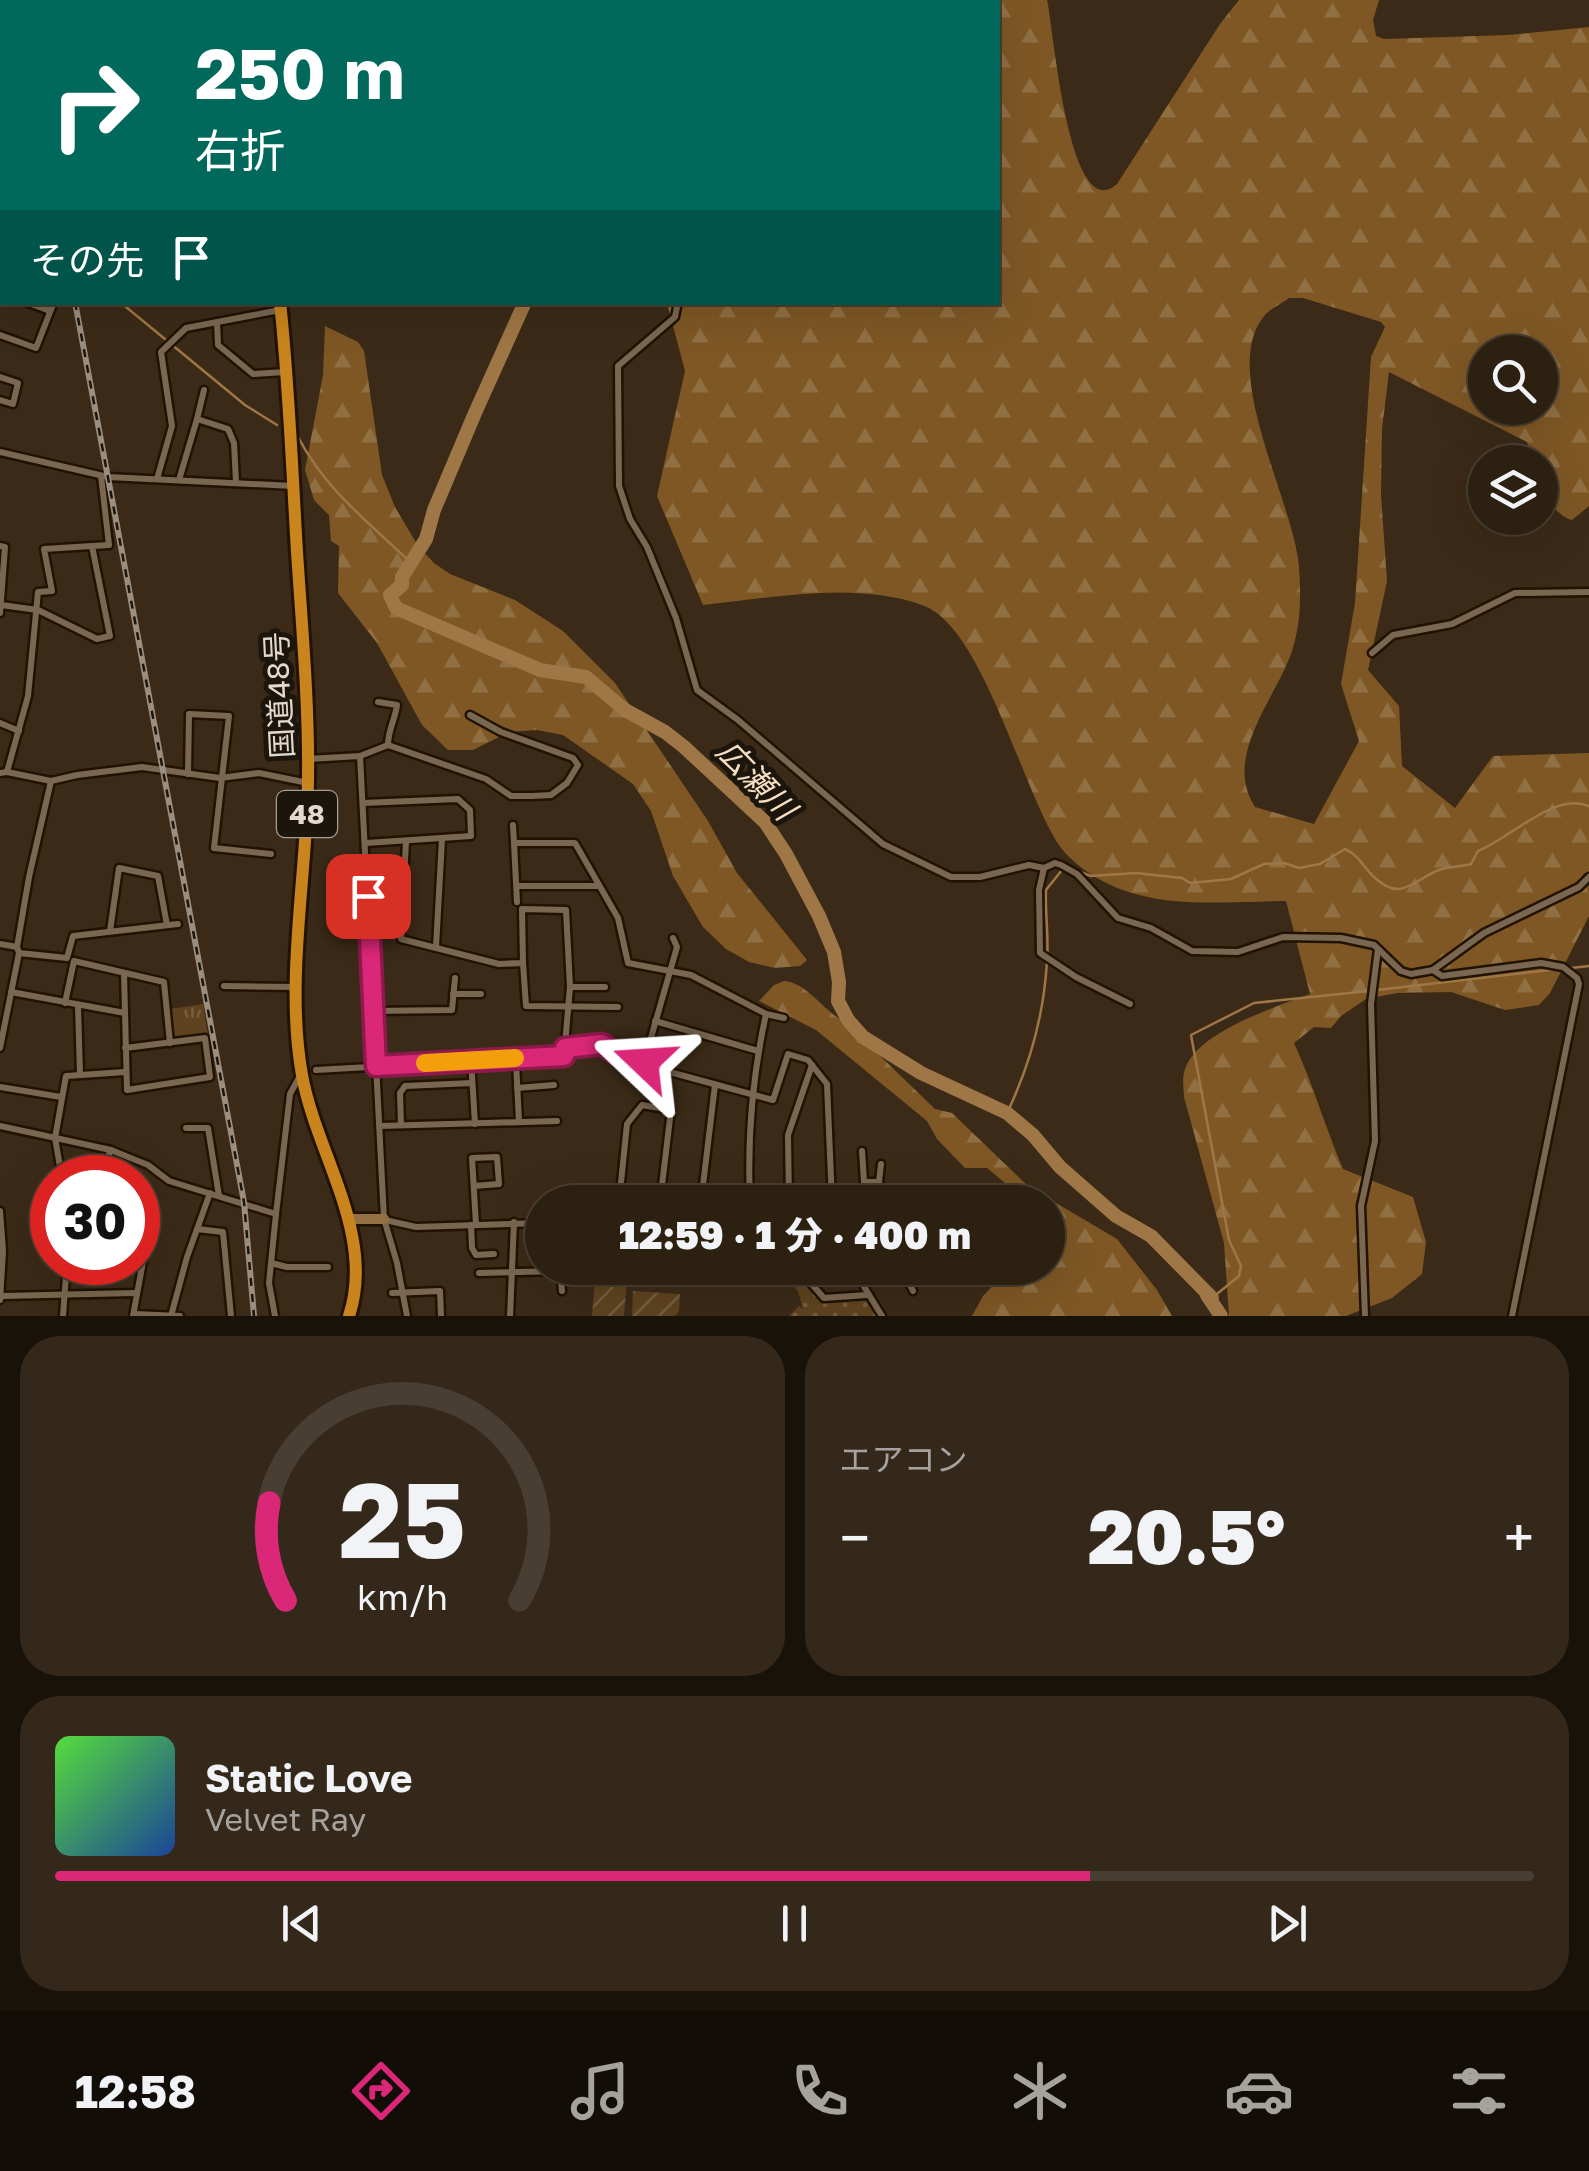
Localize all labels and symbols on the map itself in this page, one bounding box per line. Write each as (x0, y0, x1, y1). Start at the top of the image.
street label: 国道48号 (258, 631, 300, 759)
water label: 広瀬川 (710, 732, 806, 829)
road number: 48 (277, 791, 337, 837)
pin (326, 854, 411, 939)
position arrow (592, 1010, 696, 1114)
speed limit sign: 30 (30, 1155, 160, 1285)

